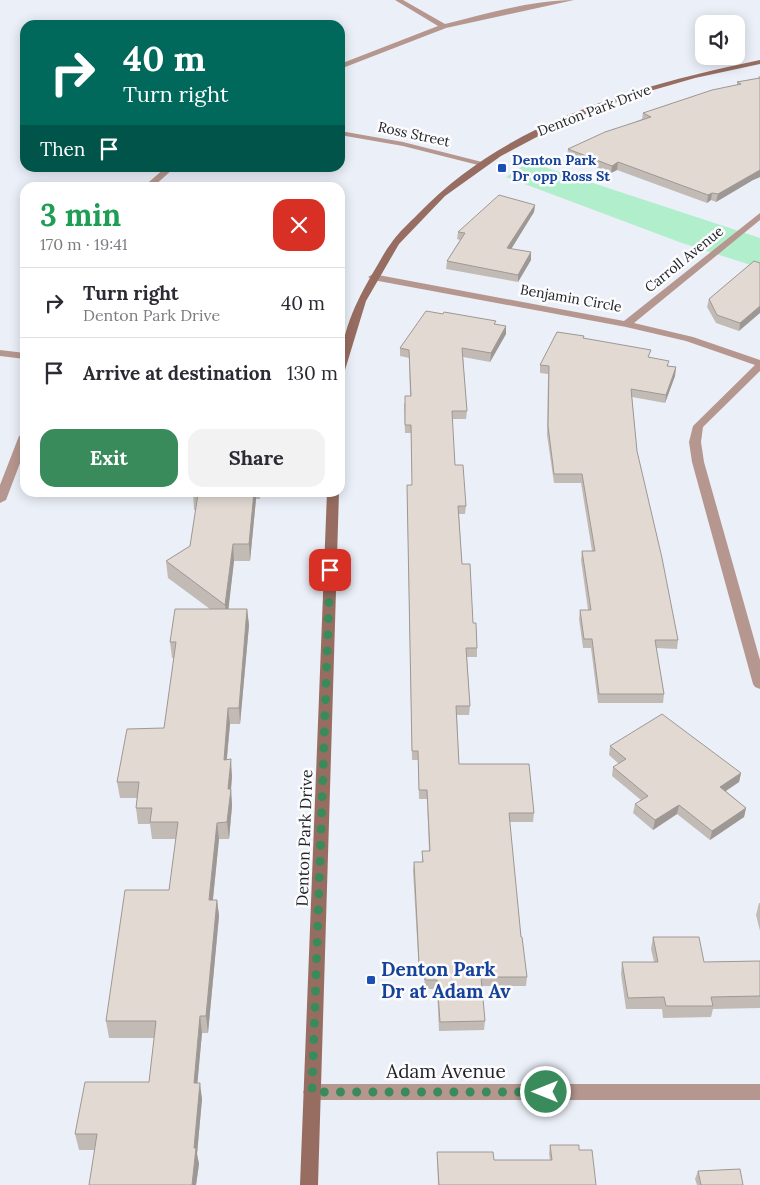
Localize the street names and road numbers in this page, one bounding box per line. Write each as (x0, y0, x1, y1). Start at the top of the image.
street label: Denton Park Drive (535, 80, 654, 140)
street label: Ross Street (376, 118, 452, 151)
street label: Carroll Avenue (641, 222, 727, 296)
street label: Benjamin Circle (519, 280, 624, 316)
street label: Denton Park Drive (292, 769, 316, 907)
street label: Adam Avenue (385, 1059, 506, 1083)

